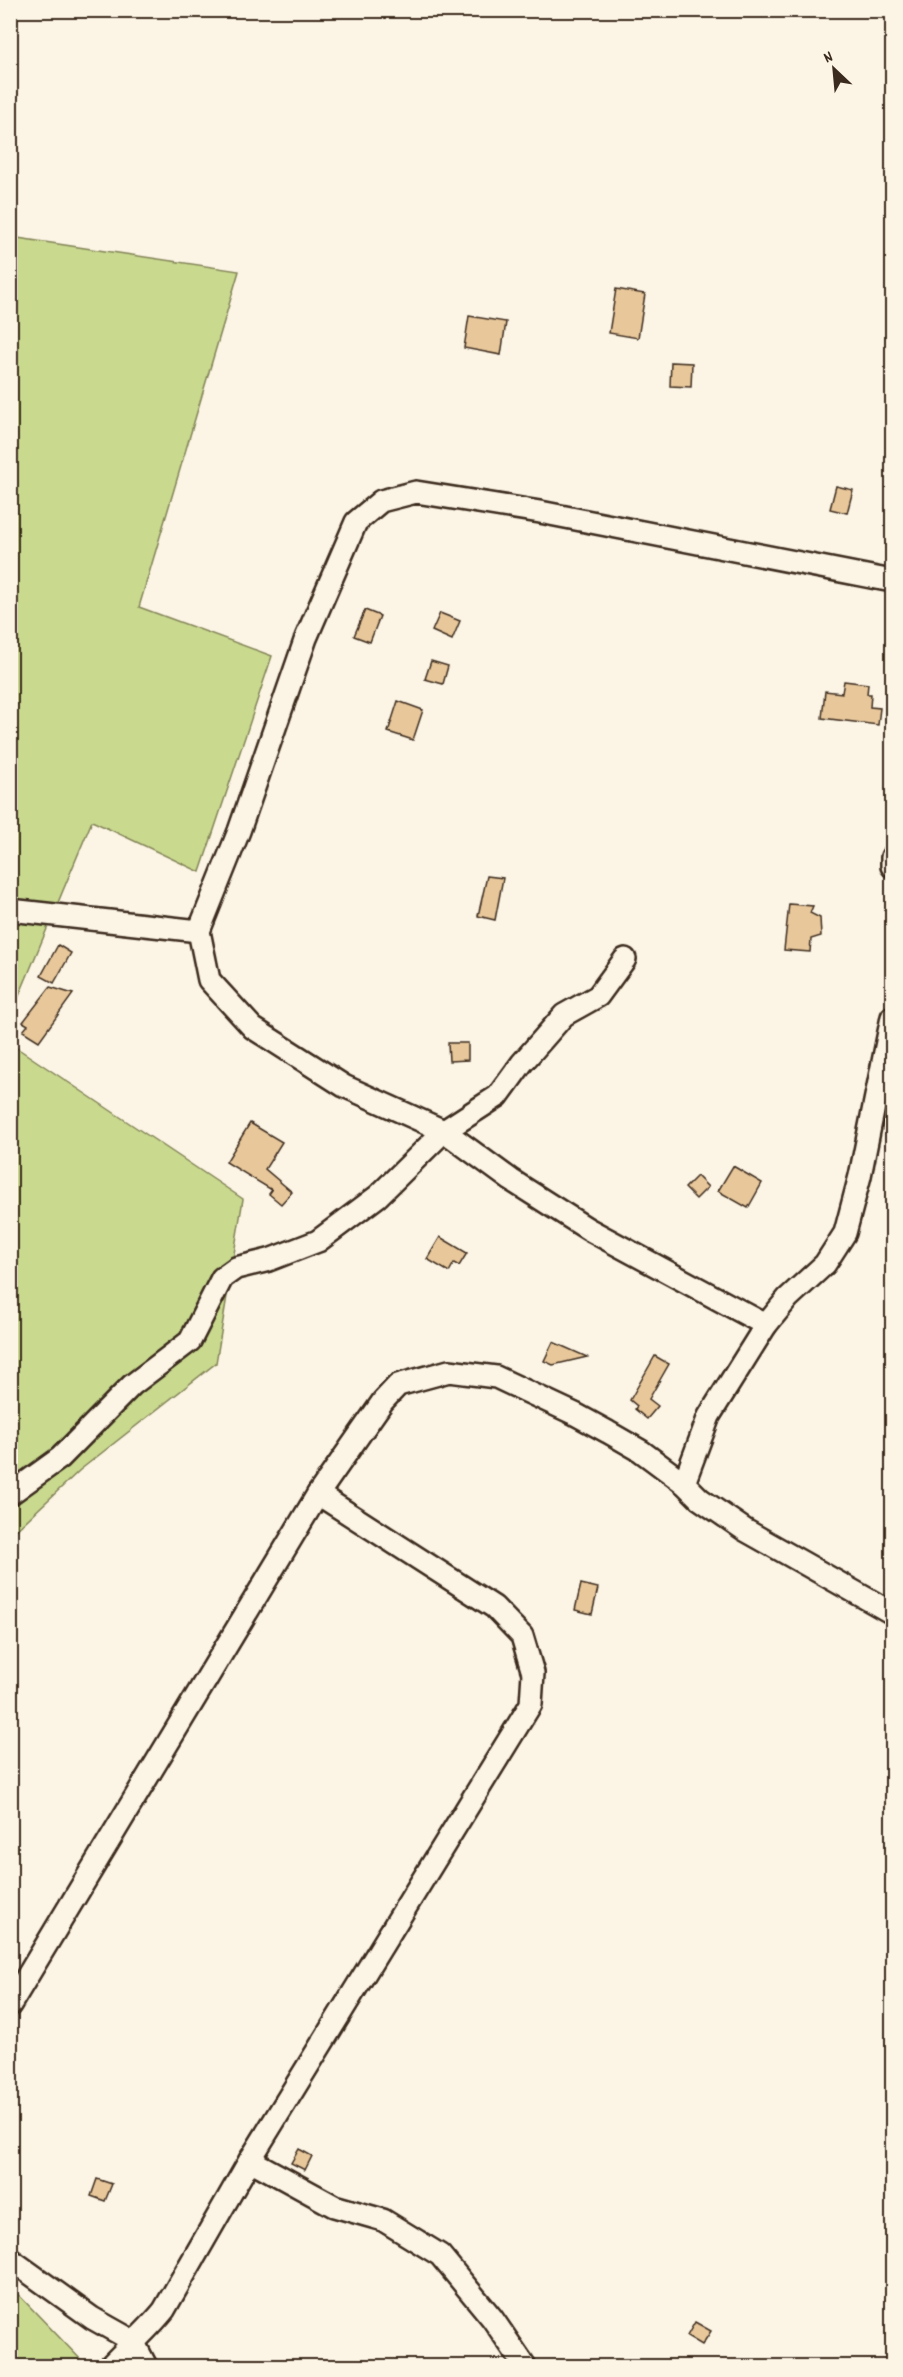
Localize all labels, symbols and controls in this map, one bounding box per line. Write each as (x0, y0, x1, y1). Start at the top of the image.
north arrow (804, 39, 864, 99)
text: N (820, 46, 837, 70)

